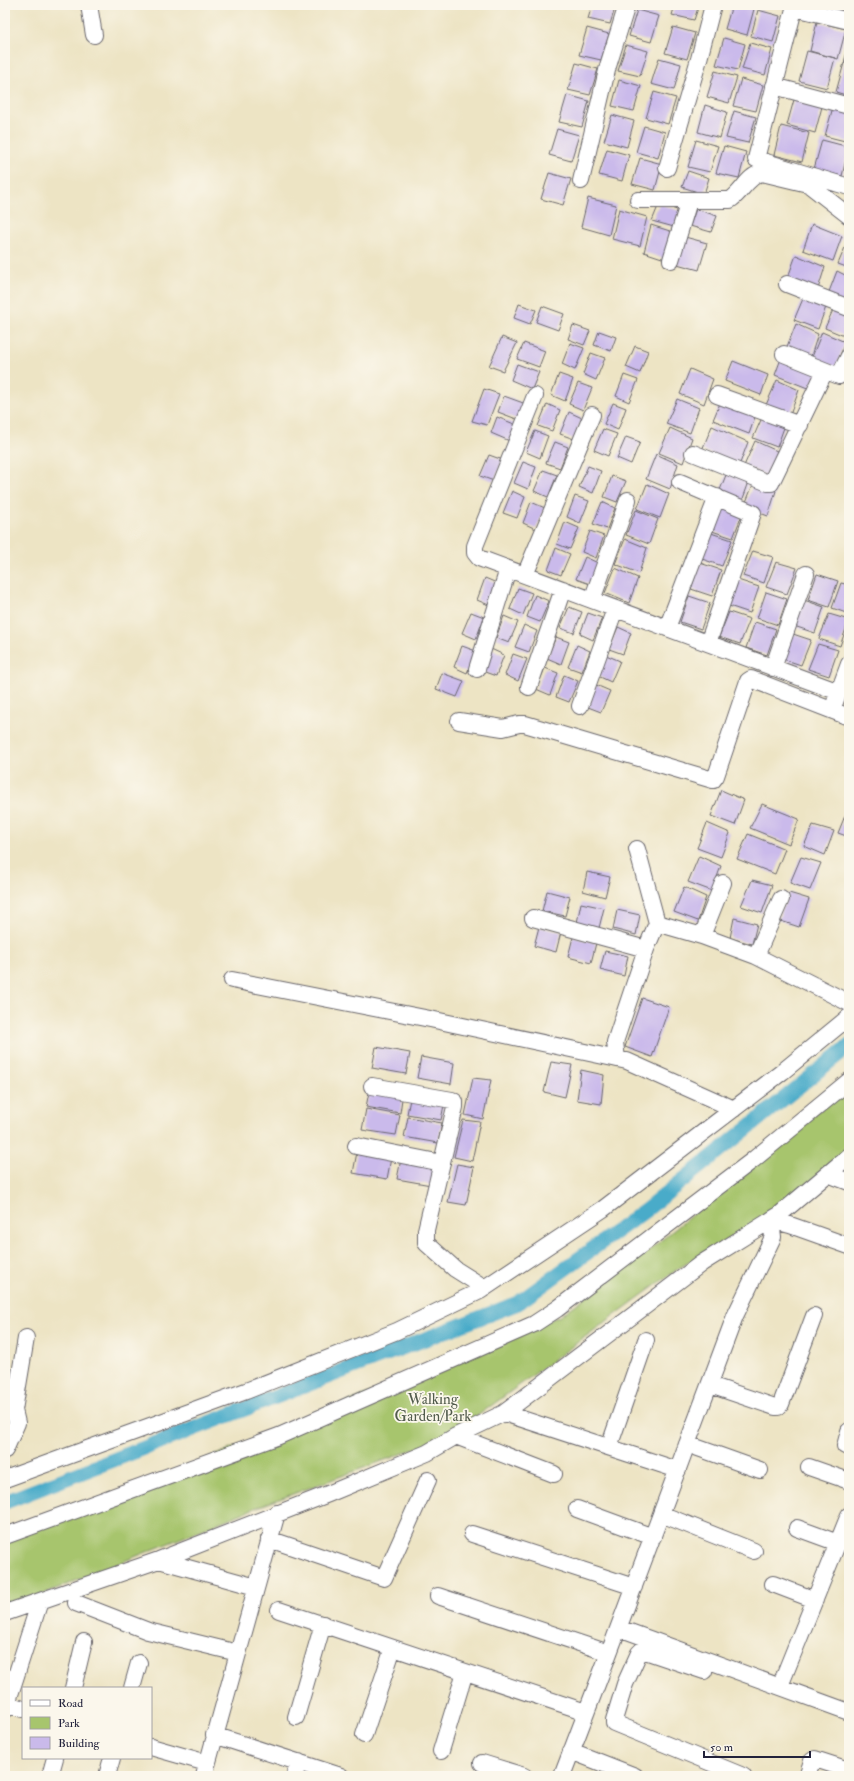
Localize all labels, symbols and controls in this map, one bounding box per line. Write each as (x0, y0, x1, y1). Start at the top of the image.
park label: Walking Garden/Park (395, 1390, 471, 1426)
legend (22, 1687, 152, 1759)
text: Road (58, 1696, 83, 1711)
text: Park (58, 1716, 80, 1731)
scale bar (704, 1733, 810, 1759)
text: Building (58, 1736, 101, 1751)
text: 50 m (710, 1740, 734, 1755)

